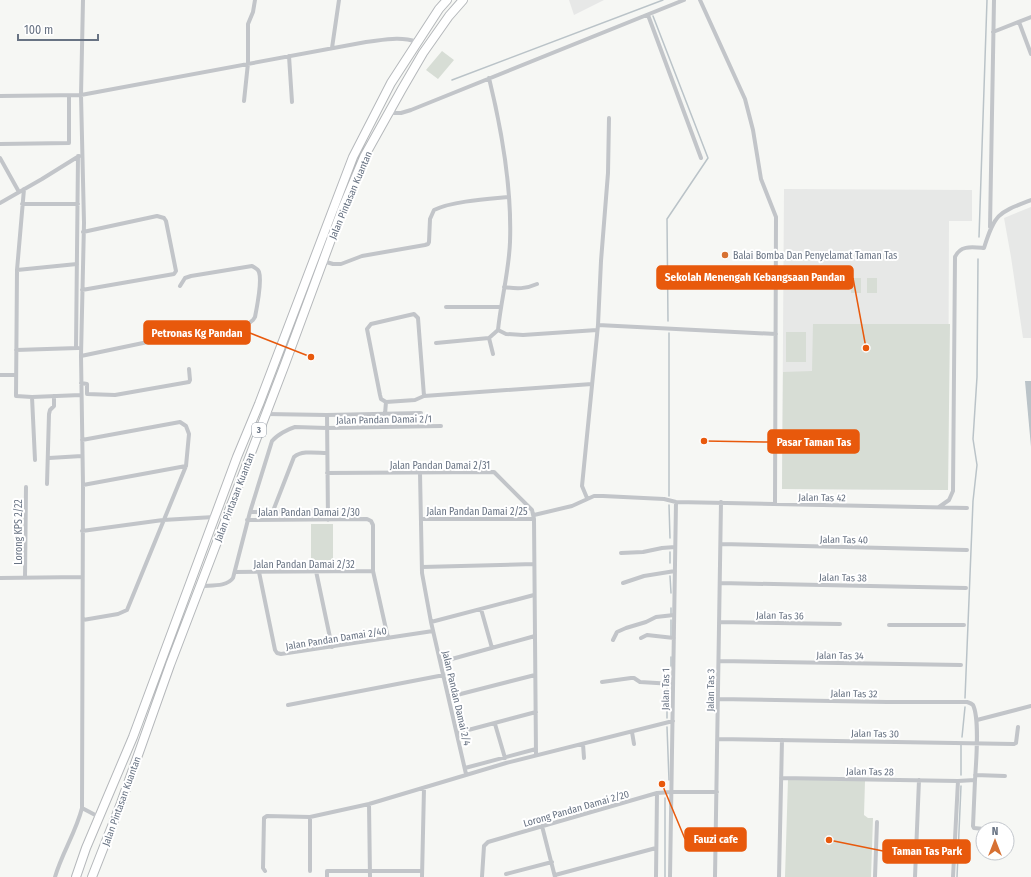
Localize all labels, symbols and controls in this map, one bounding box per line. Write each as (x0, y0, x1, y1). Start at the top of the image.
scale bar (18, 16, 98, 42)
text: 100 m (24, 23, 53, 37)
street label: Jalan Pintasan Kuantan (327, 150, 375, 241)
marker: Balai Bomba Dan Penyelamat Taman Tas (720, 250, 730, 260)
place label: Balai Bomba Dan Penyelamat Taman Tas (733, 250, 897, 262)
callout: Sekolah Menengah Kebangsaan Pandan (657, 266, 853, 289)
text: Sekolah Menengah Kebangsaan Pandan (665, 271, 845, 284)
callout: Petronas Kg Pandan (144, 321, 250, 344)
text: Petronas Kg Pandan (152, 327, 243, 340)
street label: Jalan Pandan Damai 2/1 (336, 413, 432, 427)
road number: 3 (252, 423, 266, 437)
callout: Pasar Taman Tas (768, 430, 859, 453)
text: Pasar Taman Tas (777, 436, 852, 449)
street label: Jalan Pintasan Kuantan (212, 451, 257, 544)
street label: Jalan Pandan Damai 2/31 (390, 460, 490, 472)
street label: Jalan Tas 42 (798, 492, 846, 504)
street label: Lorong KPS 2/22 (13, 499, 25, 565)
street label: Jalan Pandan Damai 2/25 (426, 506, 528, 518)
street label: Jalan Pandan Damai 2/30 (258, 507, 360, 519)
street label: Jalan Tas 40 (820, 534, 868, 546)
street label: Jalan Pandan Damai 2/32 (253, 559, 355, 571)
street label: Jalan Tas 38 (819, 572, 867, 584)
street label: Jalan Tas 36 (756, 610, 804, 622)
street label: Jalan Pandan Damai 2/40 (285, 625, 388, 653)
street label: Jalan Pandan Damai 2/4 (439, 650, 473, 747)
street label: Jalan Tas 34 (816, 650, 864, 662)
street label: Jalan Tas 1 (660, 668, 672, 710)
street label: Jalan Tas 3 (705, 668, 717, 711)
street label: Jalan Tas 32 (830, 688, 878, 700)
street label: Jalan Tas 30 (851, 728, 899, 740)
street label: Jalan Pintasan Kuantan (100, 755, 144, 848)
street label: Jalan Tas 28 (846, 766, 894, 778)
street label: Lorong Pandan Damai 2/20 (522, 788, 631, 830)
north arrow (975, 821, 1015, 861)
text: N (992, 825, 998, 838)
callout: Fauzi cafe (685, 828, 746, 851)
text: Fauzi cafe (694, 833, 739, 846)
callout: Taman Tas Park (883, 840, 970, 863)
text: Taman Tas Park (892, 845, 962, 858)

